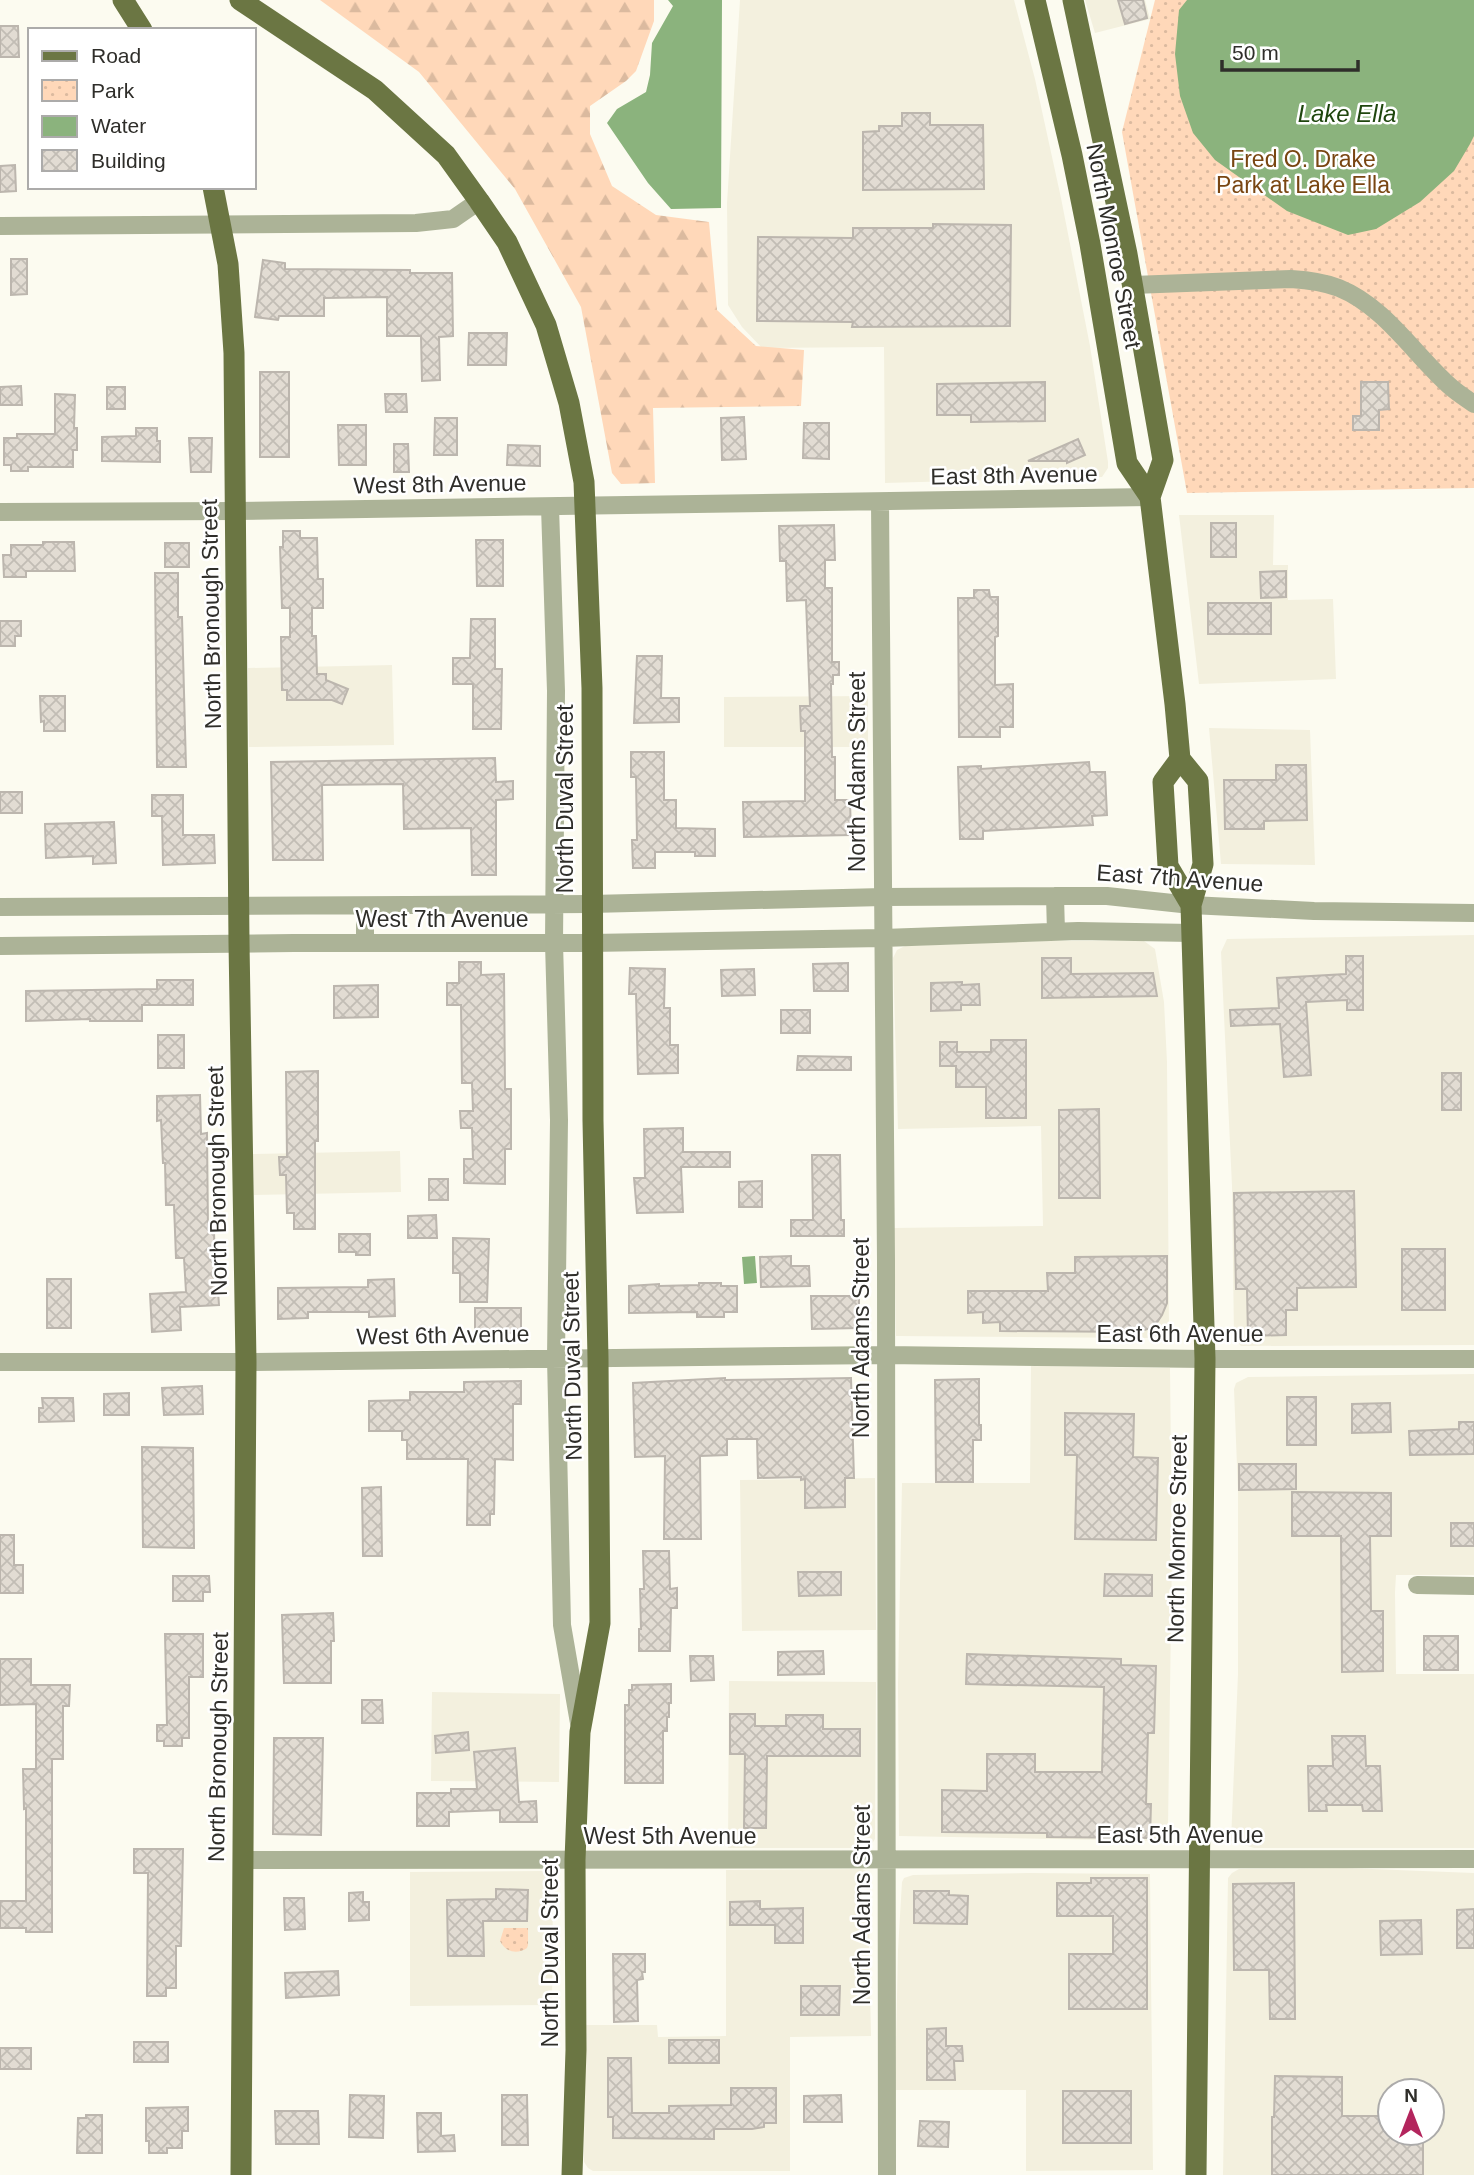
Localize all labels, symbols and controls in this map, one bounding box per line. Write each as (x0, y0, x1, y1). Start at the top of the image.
legend (28, 28, 256, 189)
scale bar (1222, 28, 1358, 72)
text: 50 m (1232, 41, 1279, 64)
text: Road (91, 44, 141, 67)
text: Park (91, 79, 135, 102)
water label: Lake Ella (1298, 100, 1396, 127)
text: Water (91, 114, 146, 137)
street label: North Monroe Street (1081, 141, 1147, 351)
park label: Fred O. Drake Park at Lake Ella (1216, 146, 1390, 198)
text: Building (91, 149, 166, 172)
street label: East 8th Avenue (930, 461, 1098, 489)
street label: West 8th Avenue (353, 469, 527, 499)
street label: North Bronough Street (196, 498, 226, 729)
street label: North Adams Street (844, 671, 870, 872)
street label: North Duval Street (552, 704, 578, 894)
street label: East 7th Avenue (1096, 859, 1264, 897)
street label: West 7th Avenue (355, 906, 529, 932)
street label: North Bronough Street (202, 1065, 232, 1296)
street label: North Adams Street (848, 1237, 874, 1438)
street label: North Duval Street (557, 1271, 587, 1461)
street label: West 6th Avenue (356, 1320, 530, 1350)
street label: East 6th Avenue (1096, 1321, 1264, 1347)
street label: North Monroe Street (1162, 1434, 1192, 1643)
street label: North Bronough Street (203, 1631, 233, 1862)
street label: North Adams Street (849, 1804, 875, 2005)
street label: East 5th Avenue (1096, 1822, 1264, 1848)
street label: West 5th Avenue (583, 1823, 757, 1849)
street label: North Duval Street (537, 1858, 563, 2048)
north arrow (1376, 2077, 1446, 2147)
text: N (1404, 2085, 1418, 2106)

